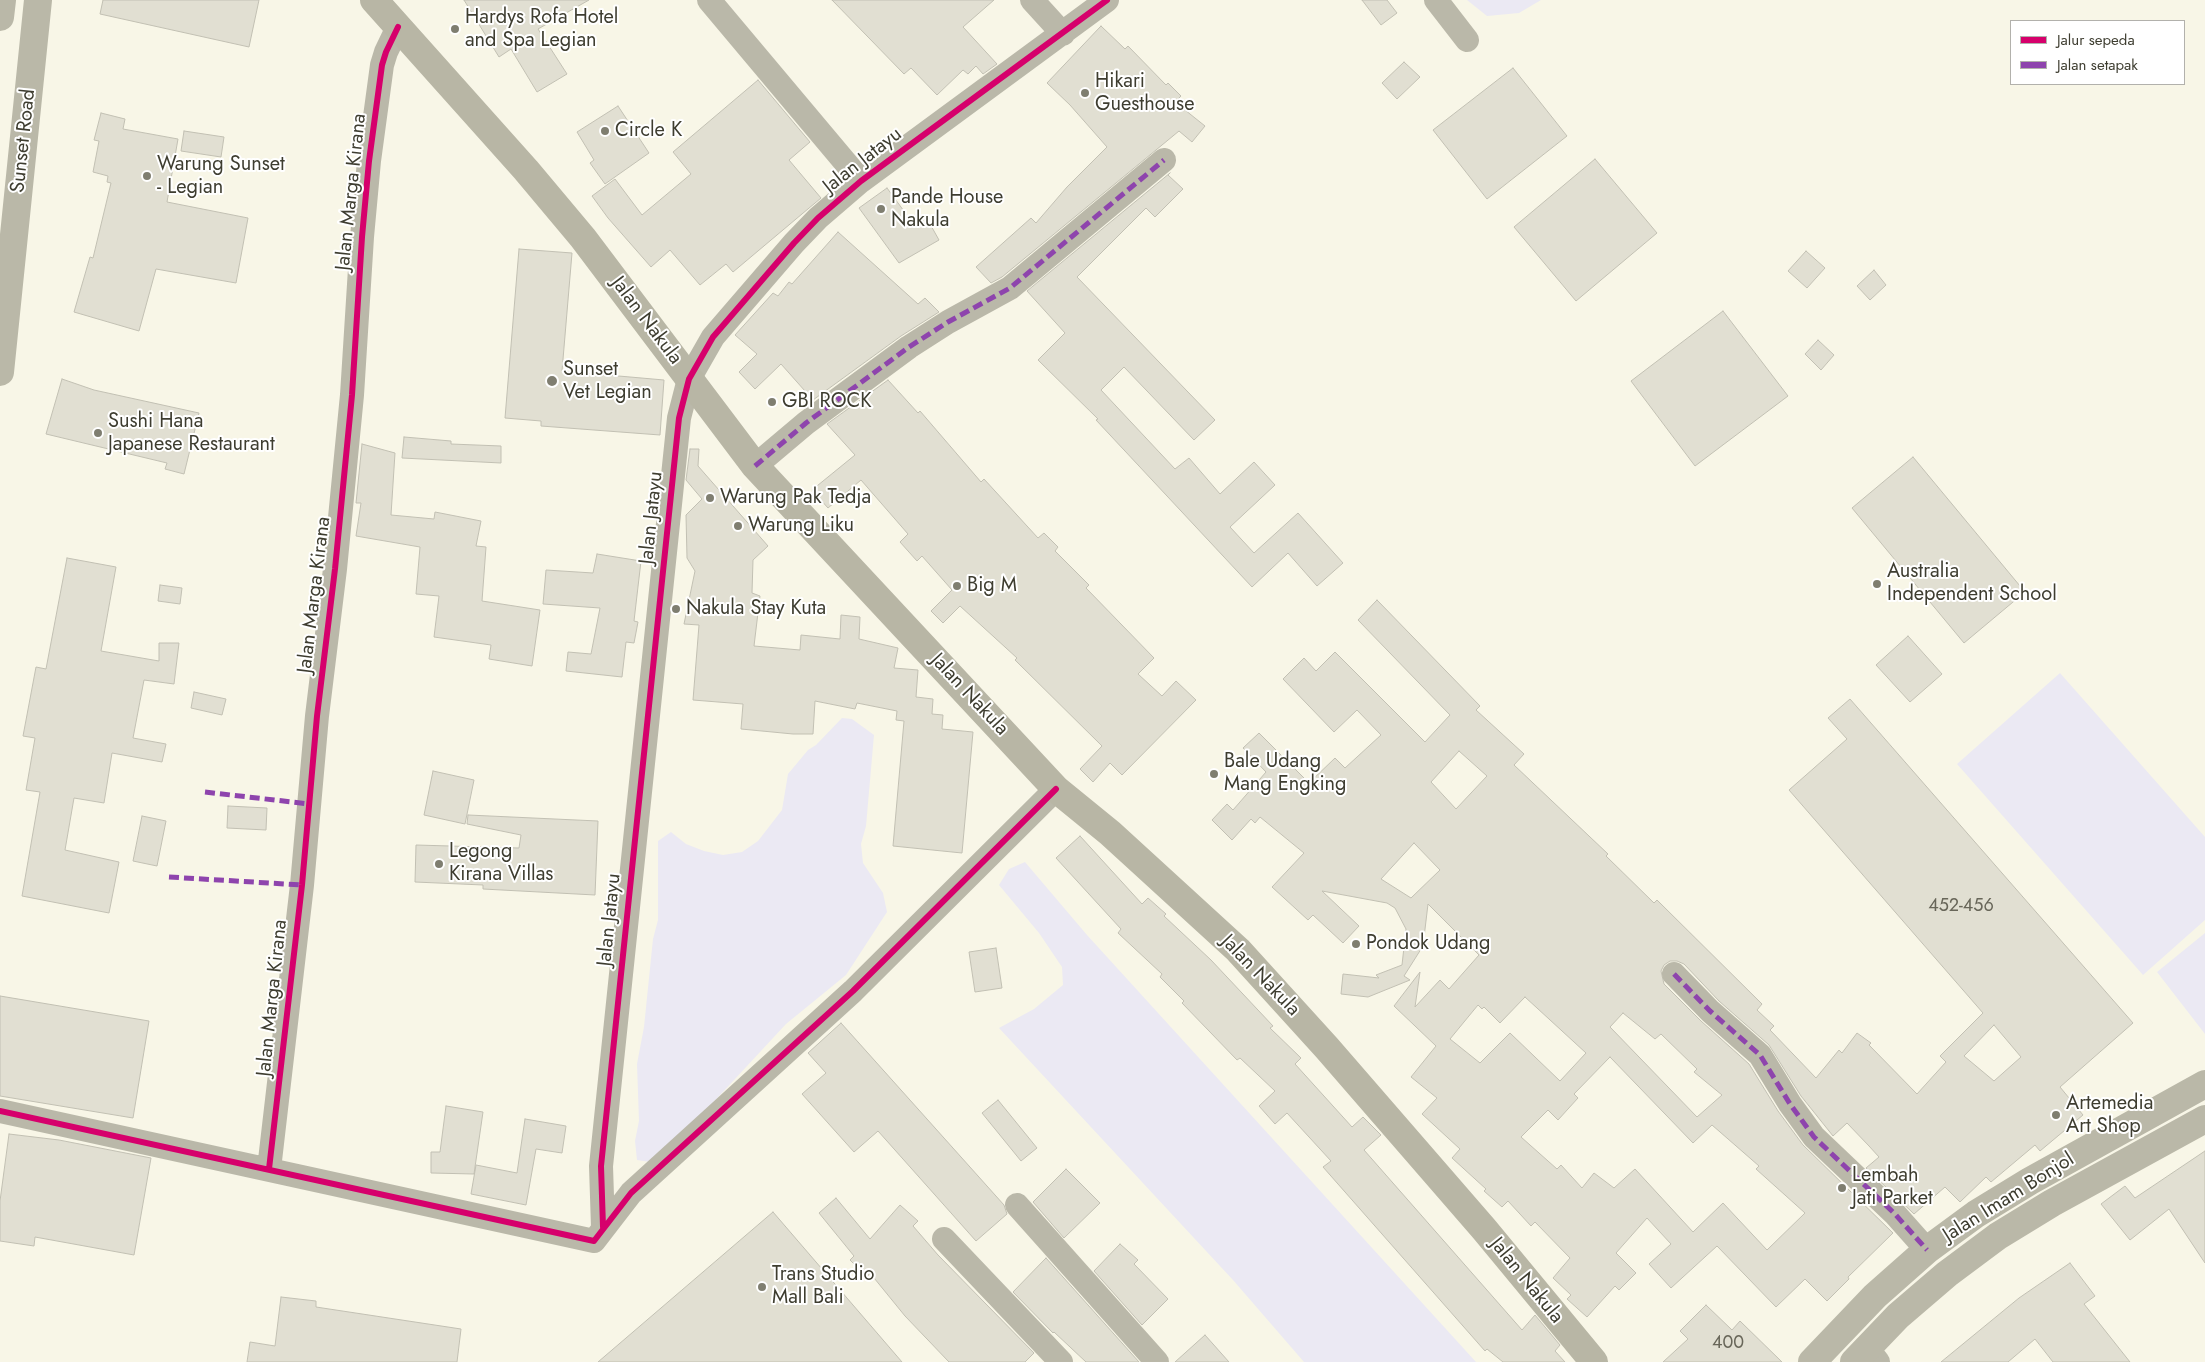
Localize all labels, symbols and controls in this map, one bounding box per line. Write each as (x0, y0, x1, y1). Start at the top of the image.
place label: Hardys Rofa Hotel and Spa Legian (465, 6, 618, 53)
legend (2010, 20, 2185, 85)
marker: Hardys Rofa Hotel and Spa Legian (449, 23, 461, 35)
text: Jalur sepeda (2057, 29, 2135, 51)
text: Jalan setapak (2057, 54, 2138, 76)
place label: Hikari Guesthouse (1095, 70, 1194, 117)
marker: Hikari Guesthouse (1079, 87, 1091, 99)
street label: Sunset Road (7, 88, 41, 194)
street label: Jalan Marga Kirana (332, 112, 372, 272)
place label: Circle K (615, 119, 682, 143)
street label: Jalan Jatayu (819, 123, 907, 199)
marker: Circle K (599, 125, 611, 137)
place label: Warung Sunset - Legian (157, 153, 285, 200)
marker: Warung Sunset - Legian (141, 170, 153, 182)
place label: Pande House Nakula (891, 186, 1003, 233)
marker: Pande House Nakula (875, 203, 887, 215)
street label: Jalan Nakula (605, 272, 687, 370)
place label: Sunset Vet Legian (563, 358, 652, 405)
marker: Sunset Vet Legian (545, 374, 559, 388)
place label: GBI ROCK (782, 390, 872, 414)
marker: GBI ROCK (766, 396, 778, 408)
place label: Sushi Hana Japanese Restaurant (108, 410, 275, 457)
marker: Sushi Hana Japanese Restaurant (92, 427, 104, 439)
street label: Jalan Jatayu (635, 470, 669, 566)
place label: Warung Pak Tedja (720, 486, 871, 510)
marker: Warung Pak Tedja (704, 492, 716, 504)
place label: Warung Liku (748, 514, 854, 538)
street label: Jalan Marga Kirana (293, 515, 337, 675)
marker: Warung Liku (732, 520, 744, 532)
place label: Australia Independent School (1887, 560, 2057, 607)
place label: Big M (967, 574, 1017, 598)
marker: Australia Independent School (1871, 578, 1883, 590)
marker: Big M (951, 580, 963, 592)
place label: Nakula Stay Kuta (686, 597, 826, 621)
marker: Nakula Stay Kuta (670, 603, 682, 615)
street label: Jalan Nakula (925, 649, 1013, 741)
place label: Bale Udang Mang Engking (1224, 750, 1347, 797)
marker: Bale Udang Mang Engking (1208, 768, 1220, 780)
place label: Legong Kirana Villas (449, 840, 553, 887)
marker: Legong Kirana Villas (433, 858, 445, 870)
street label: Jalan Jatayu (593, 872, 627, 968)
house number: 452-456 (1928, 896, 1994, 918)
street label: Jalan Marga Kirana (253, 918, 293, 1078)
street label: Jalan Nakula (1215, 930, 1305, 1022)
place label: Pondok Udang (1366, 932, 1490, 956)
marker: Pondok Udang (1350, 938, 1362, 950)
place label: Artemedia Art Shop (2066, 1092, 2153, 1139)
marker: Artemedia Art Shop (2050, 1109, 2062, 1121)
street label: Jalan Imam Bonjol (1939, 1148, 2079, 1248)
place label: Lembah Jati Parket (1852, 1164, 1933, 1211)
marker: Lembah Jati Parket (1836, 1182, 1848, 1194)
street label: Jalan Nakula (1484, 1233, 1568, 1329)
place label: Trans Studio Mall Bali (772, 1263, 875, 1310)
marker: Trans Studio Mall Bali (756, 1281, 768, 1293)
house number: 400 (1712, 1333, 1744, 1355)

